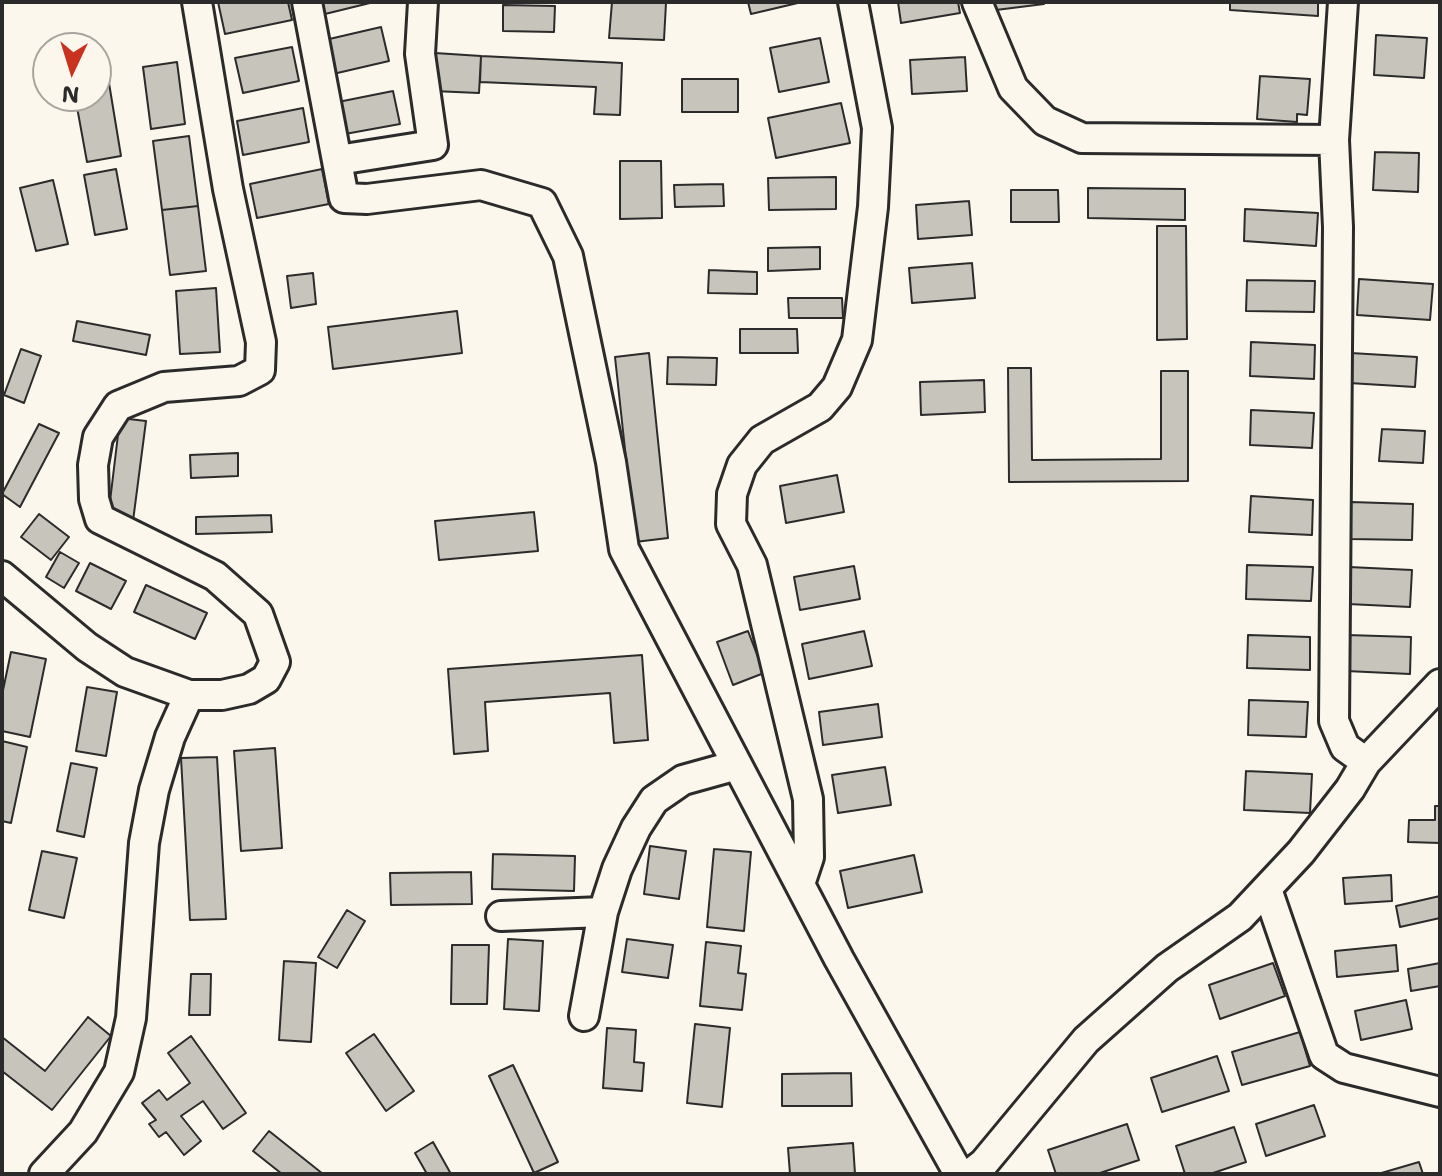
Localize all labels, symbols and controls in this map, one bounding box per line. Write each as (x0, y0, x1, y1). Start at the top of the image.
north arrow (32, 32, 112, 112)
text: N (61, 79, 80, 110)

